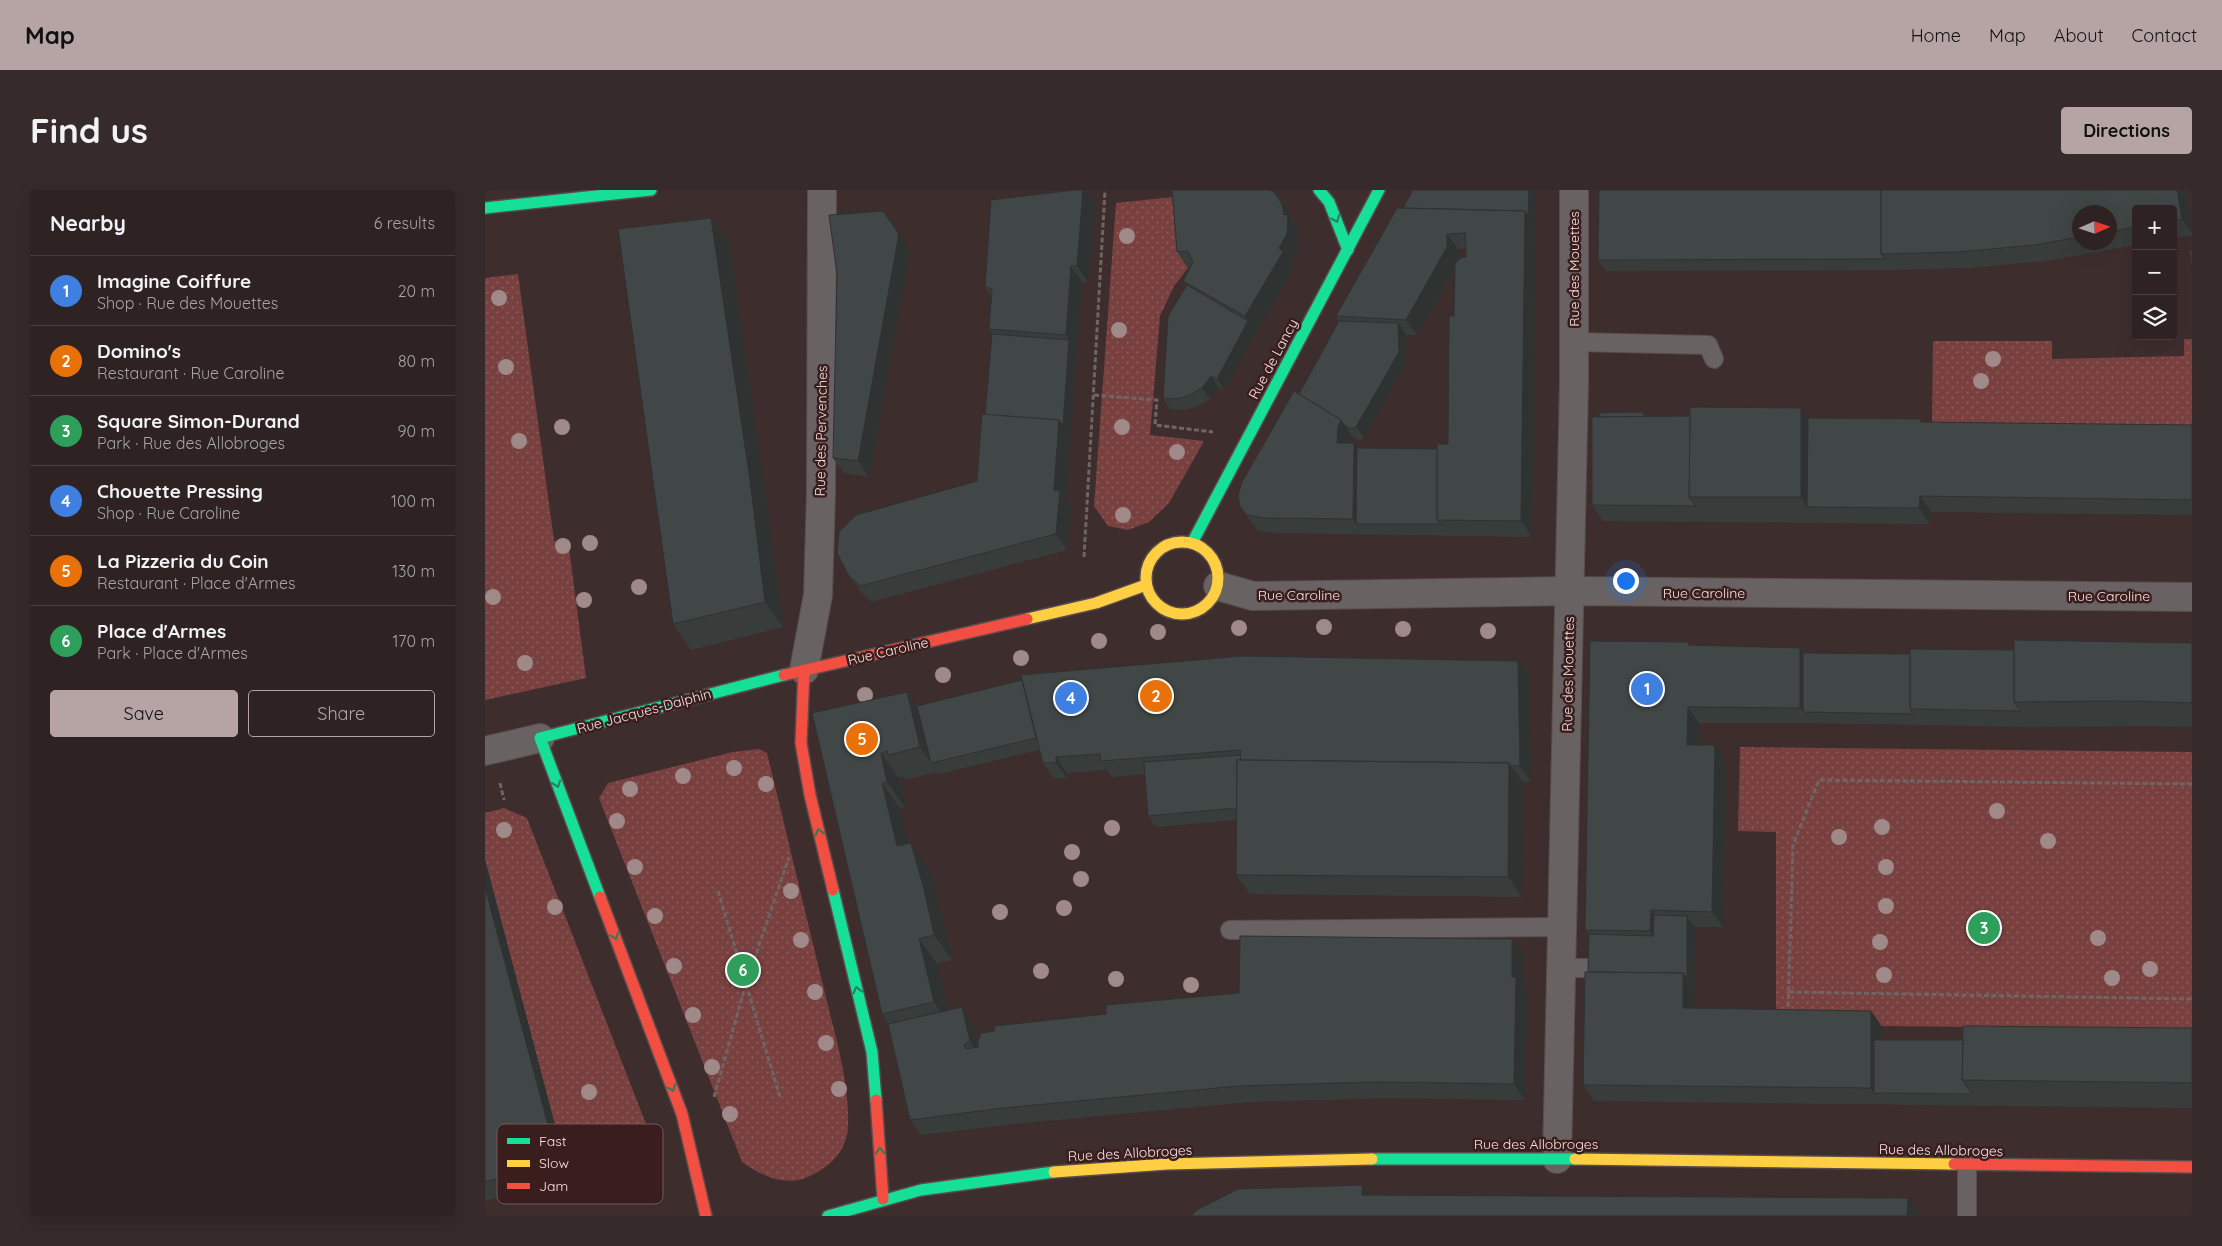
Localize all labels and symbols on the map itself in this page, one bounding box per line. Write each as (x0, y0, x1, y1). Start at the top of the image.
north arrow (2072, 205, 2117, 250)
street label: Rue des Mouettes (1565, 211, 1583, 327)
one-way arrow (1329, 214, 1340, 223)
street label: Rue de Lancy (1244, 316, 1302, 402)
street label: Rue des Pervenches (811, 365, 831, 497)
your location (1613, 568, 1639, 594)
street label: Rue Caroline (1663, 584, 1745, 602)
street label: Rue Caroline (1258, 586, 1340, 604)
street label: Rue Caroline (2068, 587, 2150, 605)
street label: Rue des Mouettes (1558, 616, 1578, 732)
street label: Rue Caroline (846, 633, 930, 669)
pin: 1 (1631, 670, 1663, 708)
pin: 2 (1140, 677, 1172, 715)
pin: 4 (1055, 679, 1087, 717)
street label: Rue Jacques-Dalphin (575, 684, 713, 738)
pin: 5 (846, 720, 878, 758)
one-way arrow (551, 779, 561, 788)
one-way arrow (814, 828, 825, 837)
pin: 3 (1968, 909, 2000, 947)
one-way arrow (608, 931, 619, 940)
pin: 6 (727, 951, 759, 989)
one-way arrow (852, 986, 863, 995)
one-way arrow (666, 1083, 677, 1092)
legend (497, 1124, 663, 1204)
text: Fast (539, 1132, 567, 1150)
street label: Rue des Allobroges (1474, 1135, 1598, 1153)
street label: Rue des Allobroges (1879, 1140, 2003, 1160)
street label: Rue des Allobroges (1067, 1141, 1193, 1165)
one-way arrow (874, 1146, 885, 1154)
text: Slow (539, 1154, 569, 1172)
text: Jam (539, 1177, 568, 1195)

